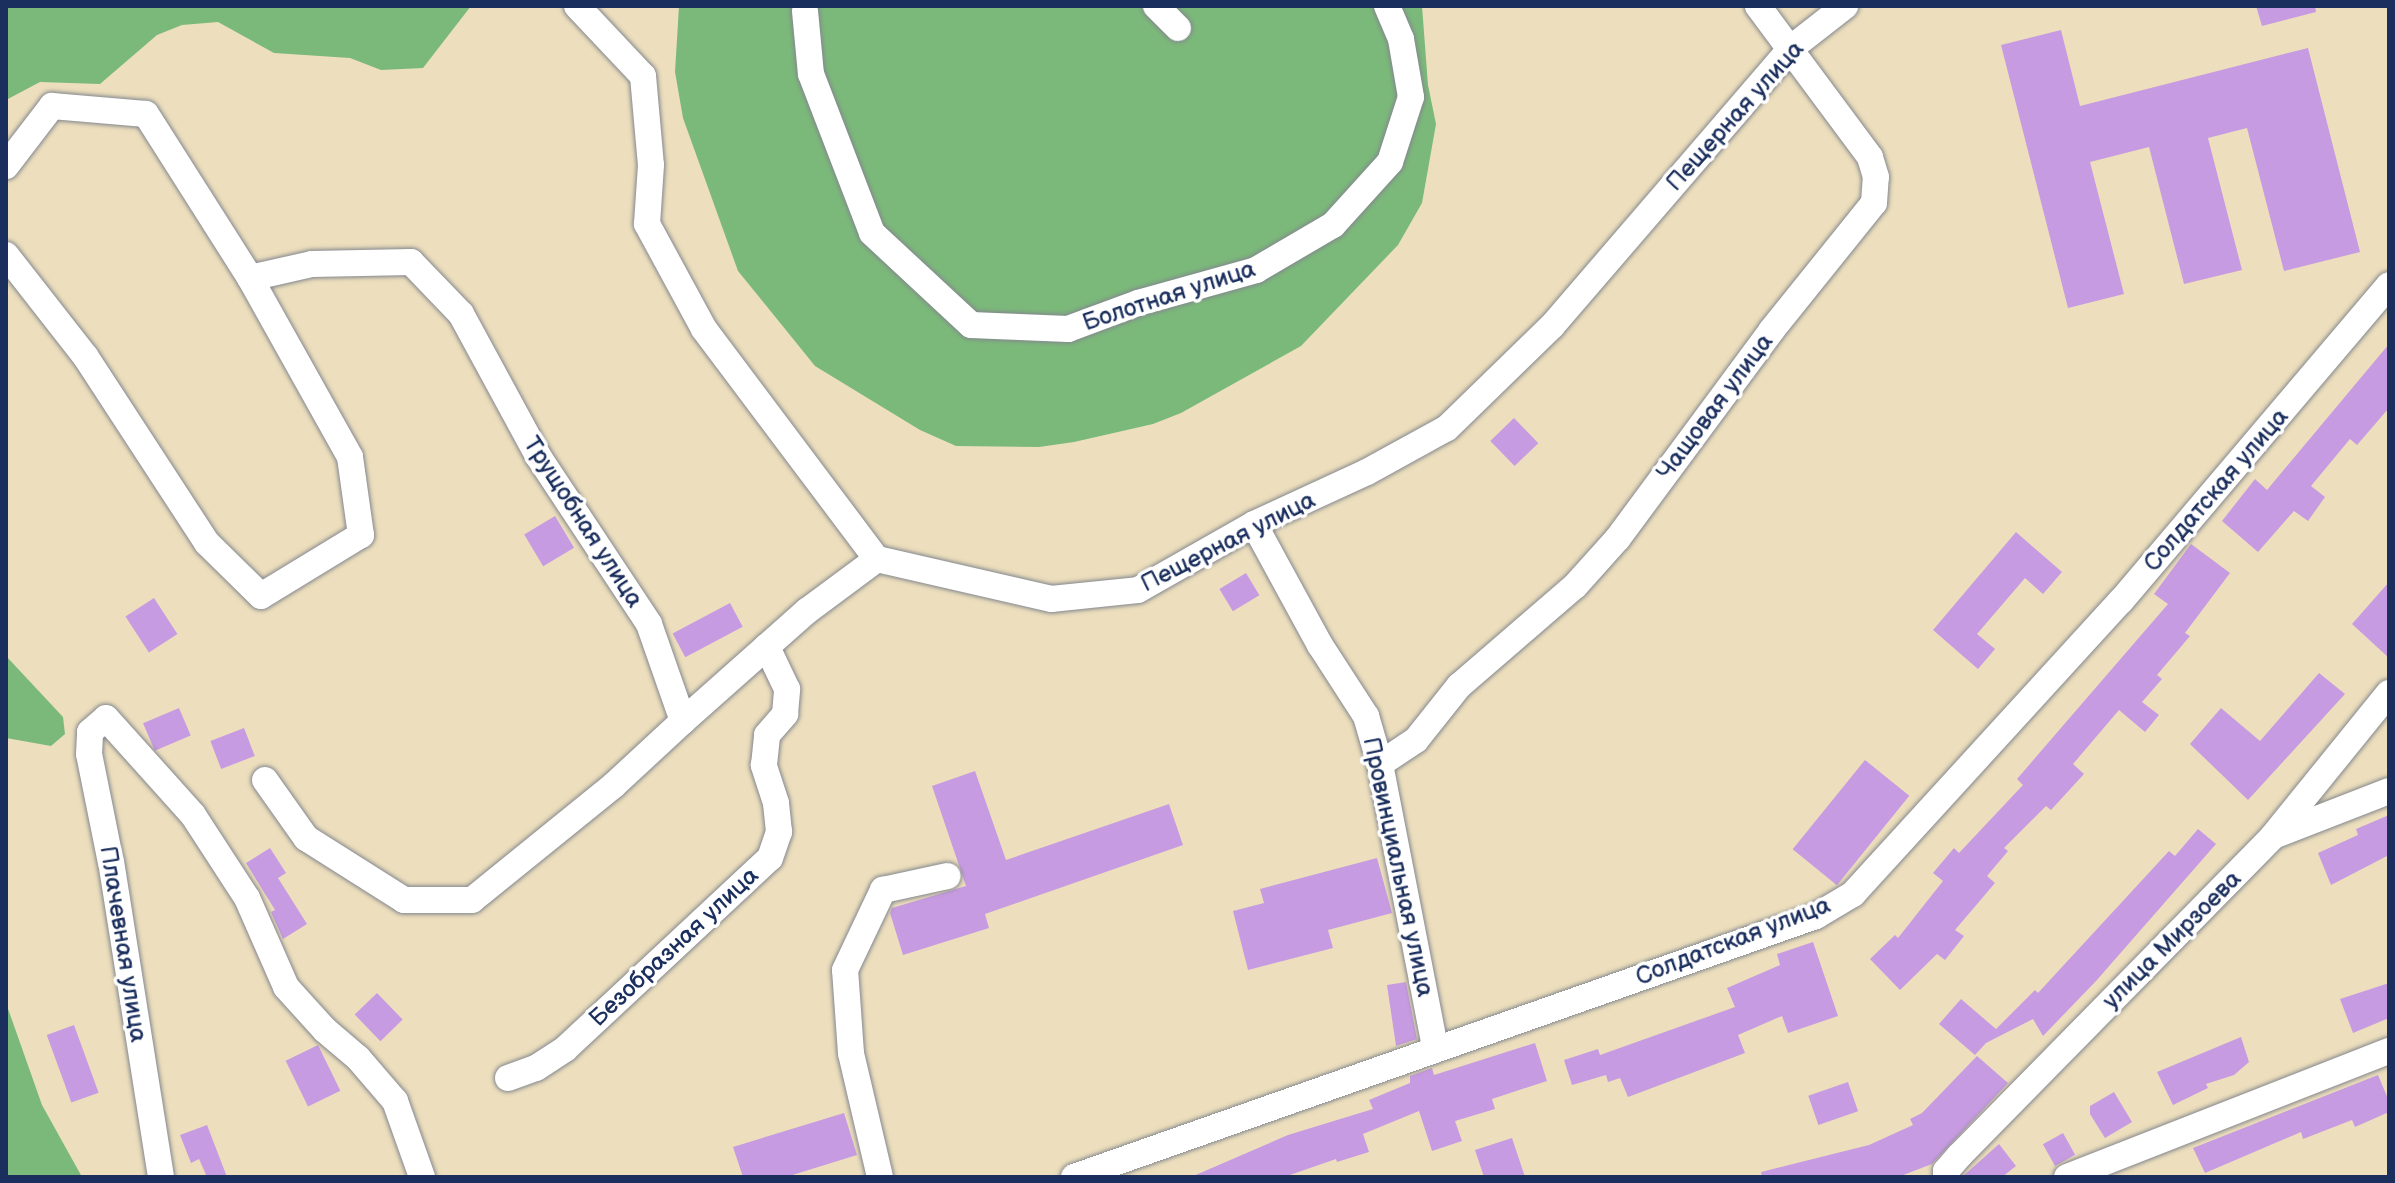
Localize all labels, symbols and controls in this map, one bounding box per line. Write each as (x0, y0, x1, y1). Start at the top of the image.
street label: Пещерная улица (1660, 35, 1810, 197)
street label: Болотная улица (1079, 255, 1259, 337)
street label: Чащовая улица (1651, 328, 1779, 486)
street label: Солдатская улица (2138, 403, 2294, 577)
street label: Трущобная улица (517, 431, 649, 613)
street label: Пещерная улица (1136, 486, 1320, 598)
street label: Провинциальная улица (1356, 735, 1440, 999)
street label: Плачевная улица (93, 844, 153, 1044)
street label: Безобразная улица (584, 861, 764, 1033)
street label: улица Мирзоева (2097, 865, 2247, 1015)
street label: Солдатская улица (1632, 891, 1834, 991)

